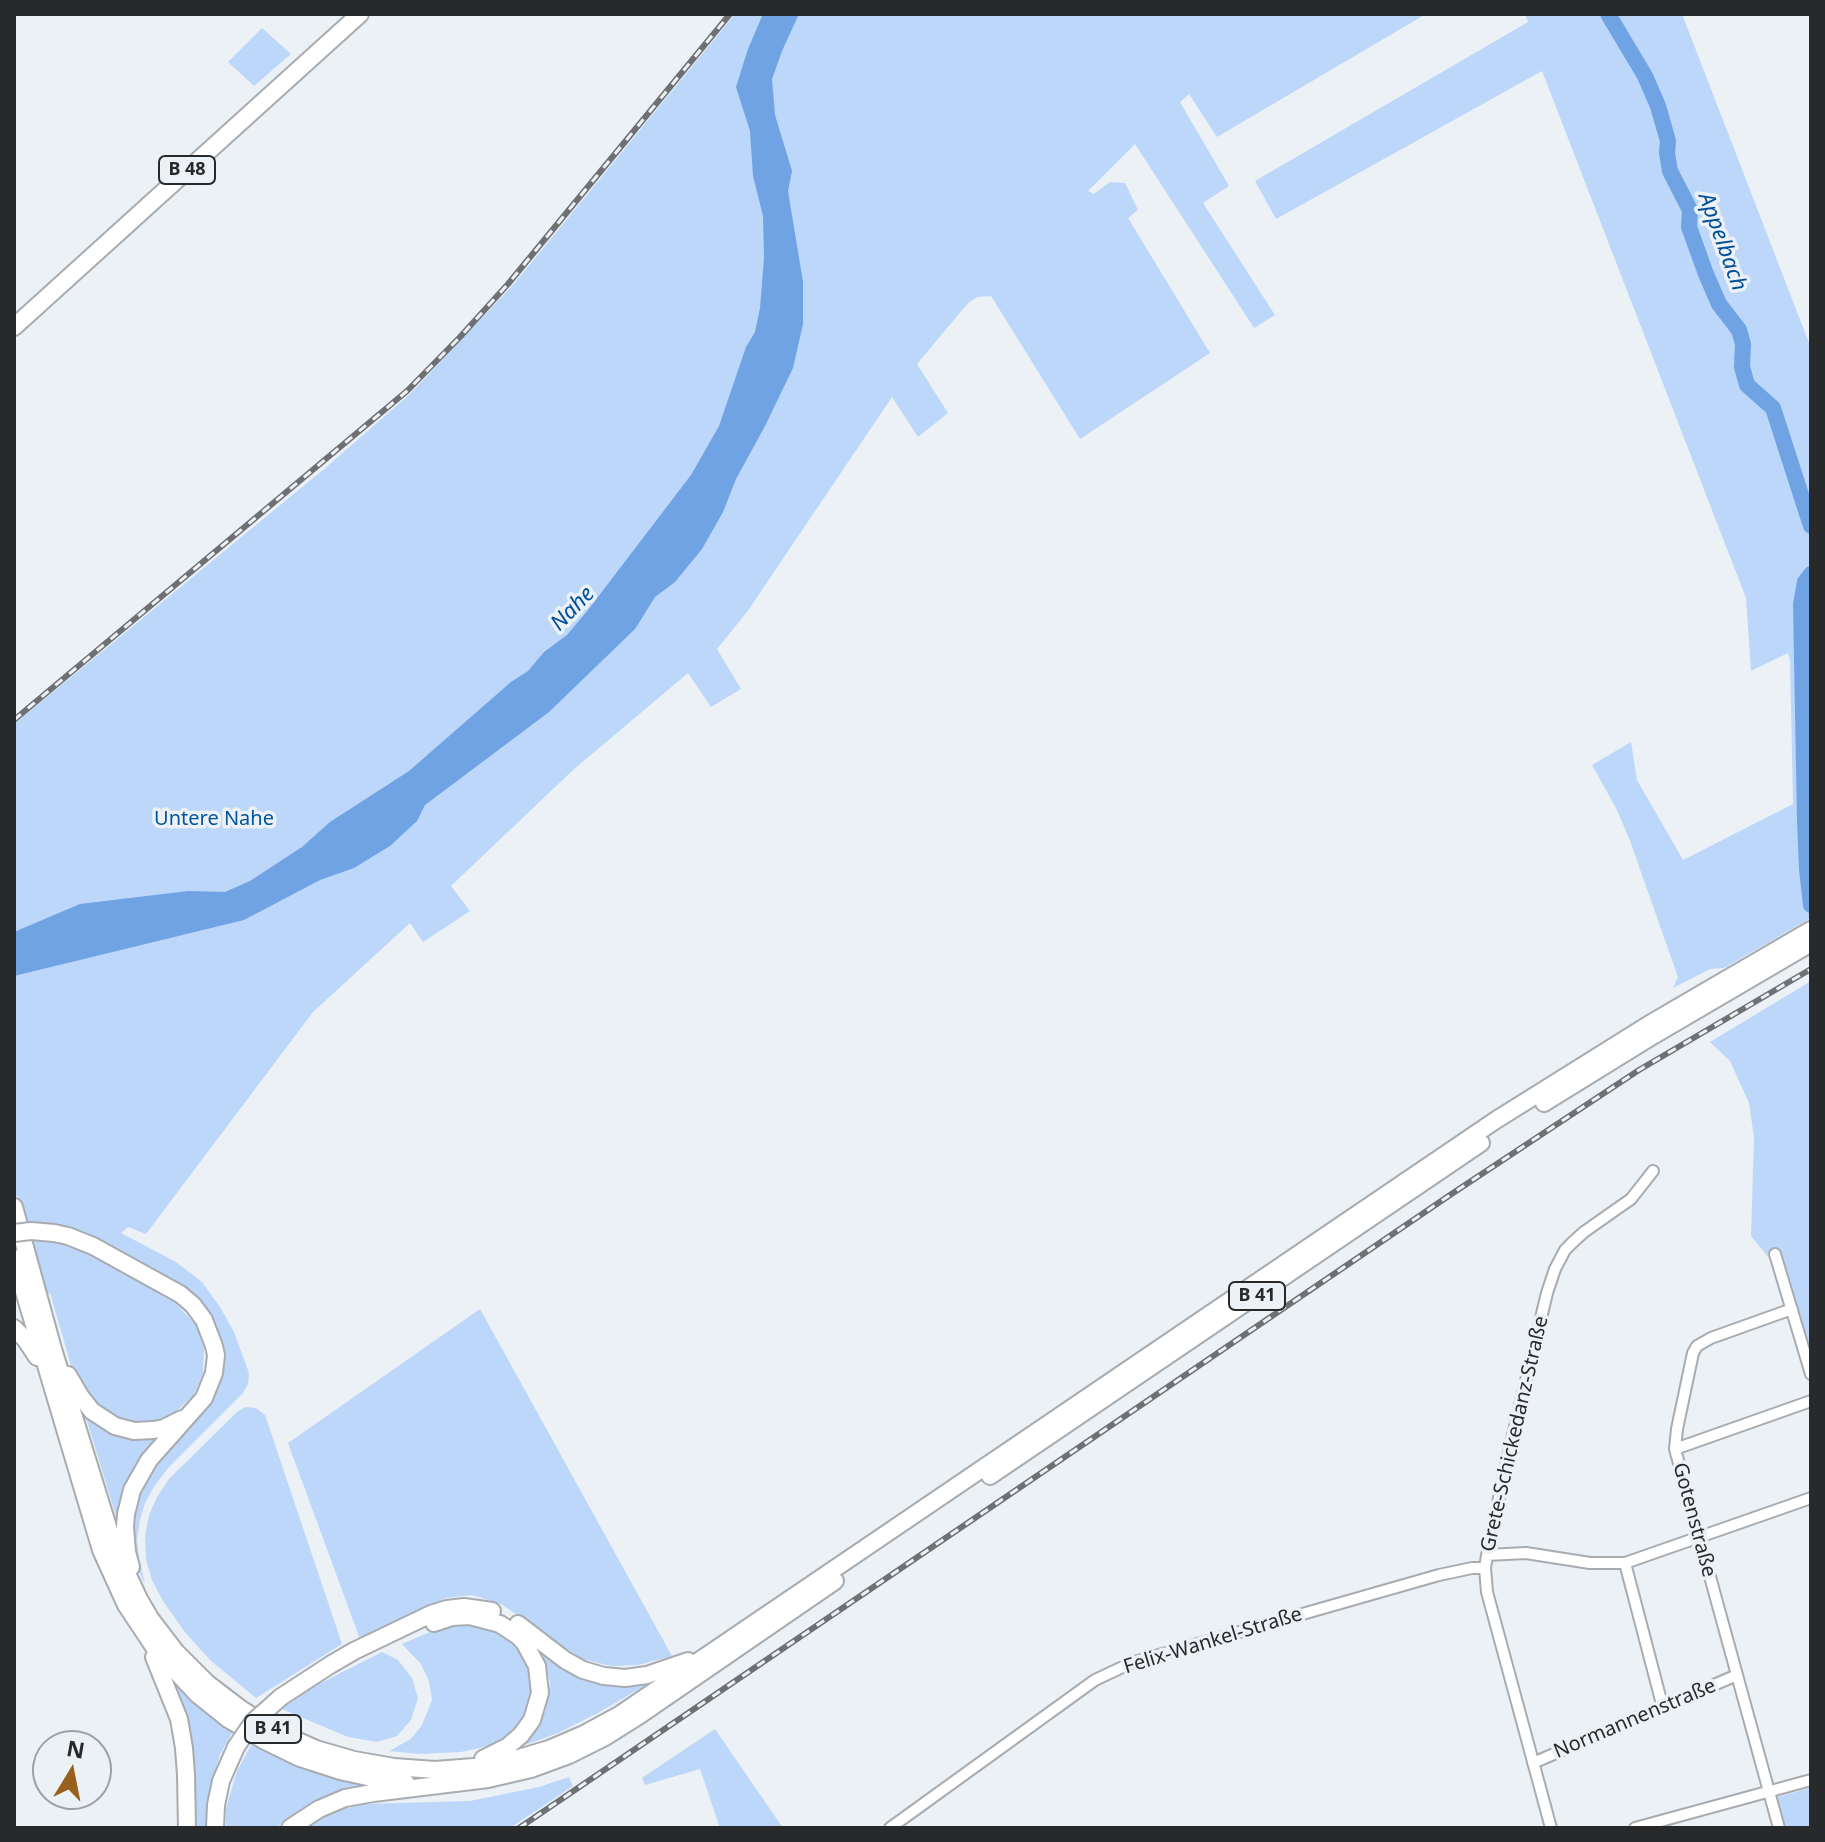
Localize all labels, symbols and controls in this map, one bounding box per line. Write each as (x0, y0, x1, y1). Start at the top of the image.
road number: B 48 (159, 156, 215, 184)
water label: Appelbach (1692, 189, 1752, 295)
water label: Nahe (546, 581, 600, 637)
park label: Untere Nahe (154, 807, 274, 831)
road number: B 41 (1229, 1282, 1285, 1310)
street label: Grete-Schickedanz-Straße (1476, 1314, 1554, 1554)
street label: Gotenstraße (1667, 1460, 1721, 1580)
street label: Felix-Wankel-Straße (1121, 1602, 1305, 1680)
street label: Normannenstraße (1550, 1674, 1720, 1764)
road number: B 41 (245, 1715, 301, 1743)
north arrow (32, 1730, 112, 1810)
text: N (64, 1732, 87, 1765)

